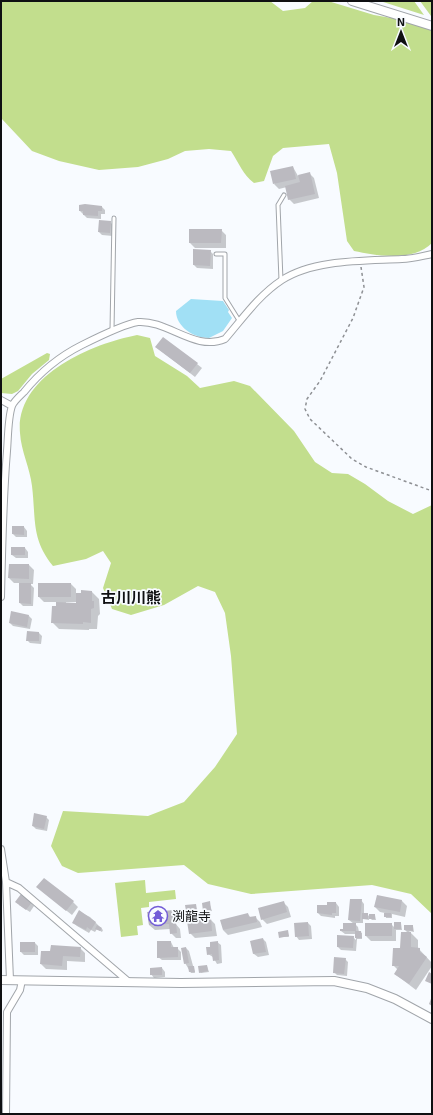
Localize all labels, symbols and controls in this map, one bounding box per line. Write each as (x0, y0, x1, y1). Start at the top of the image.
north arrow (381, 12, 421, 52)
text: N (397, 15, 405, 28)
district label: 古川川熊 (101, 588, 161, 606)
temple icon: 渕龍寺 (147, 905, 169, 927)
place label: 渕龍寺 (172, 908, 211, 924)

